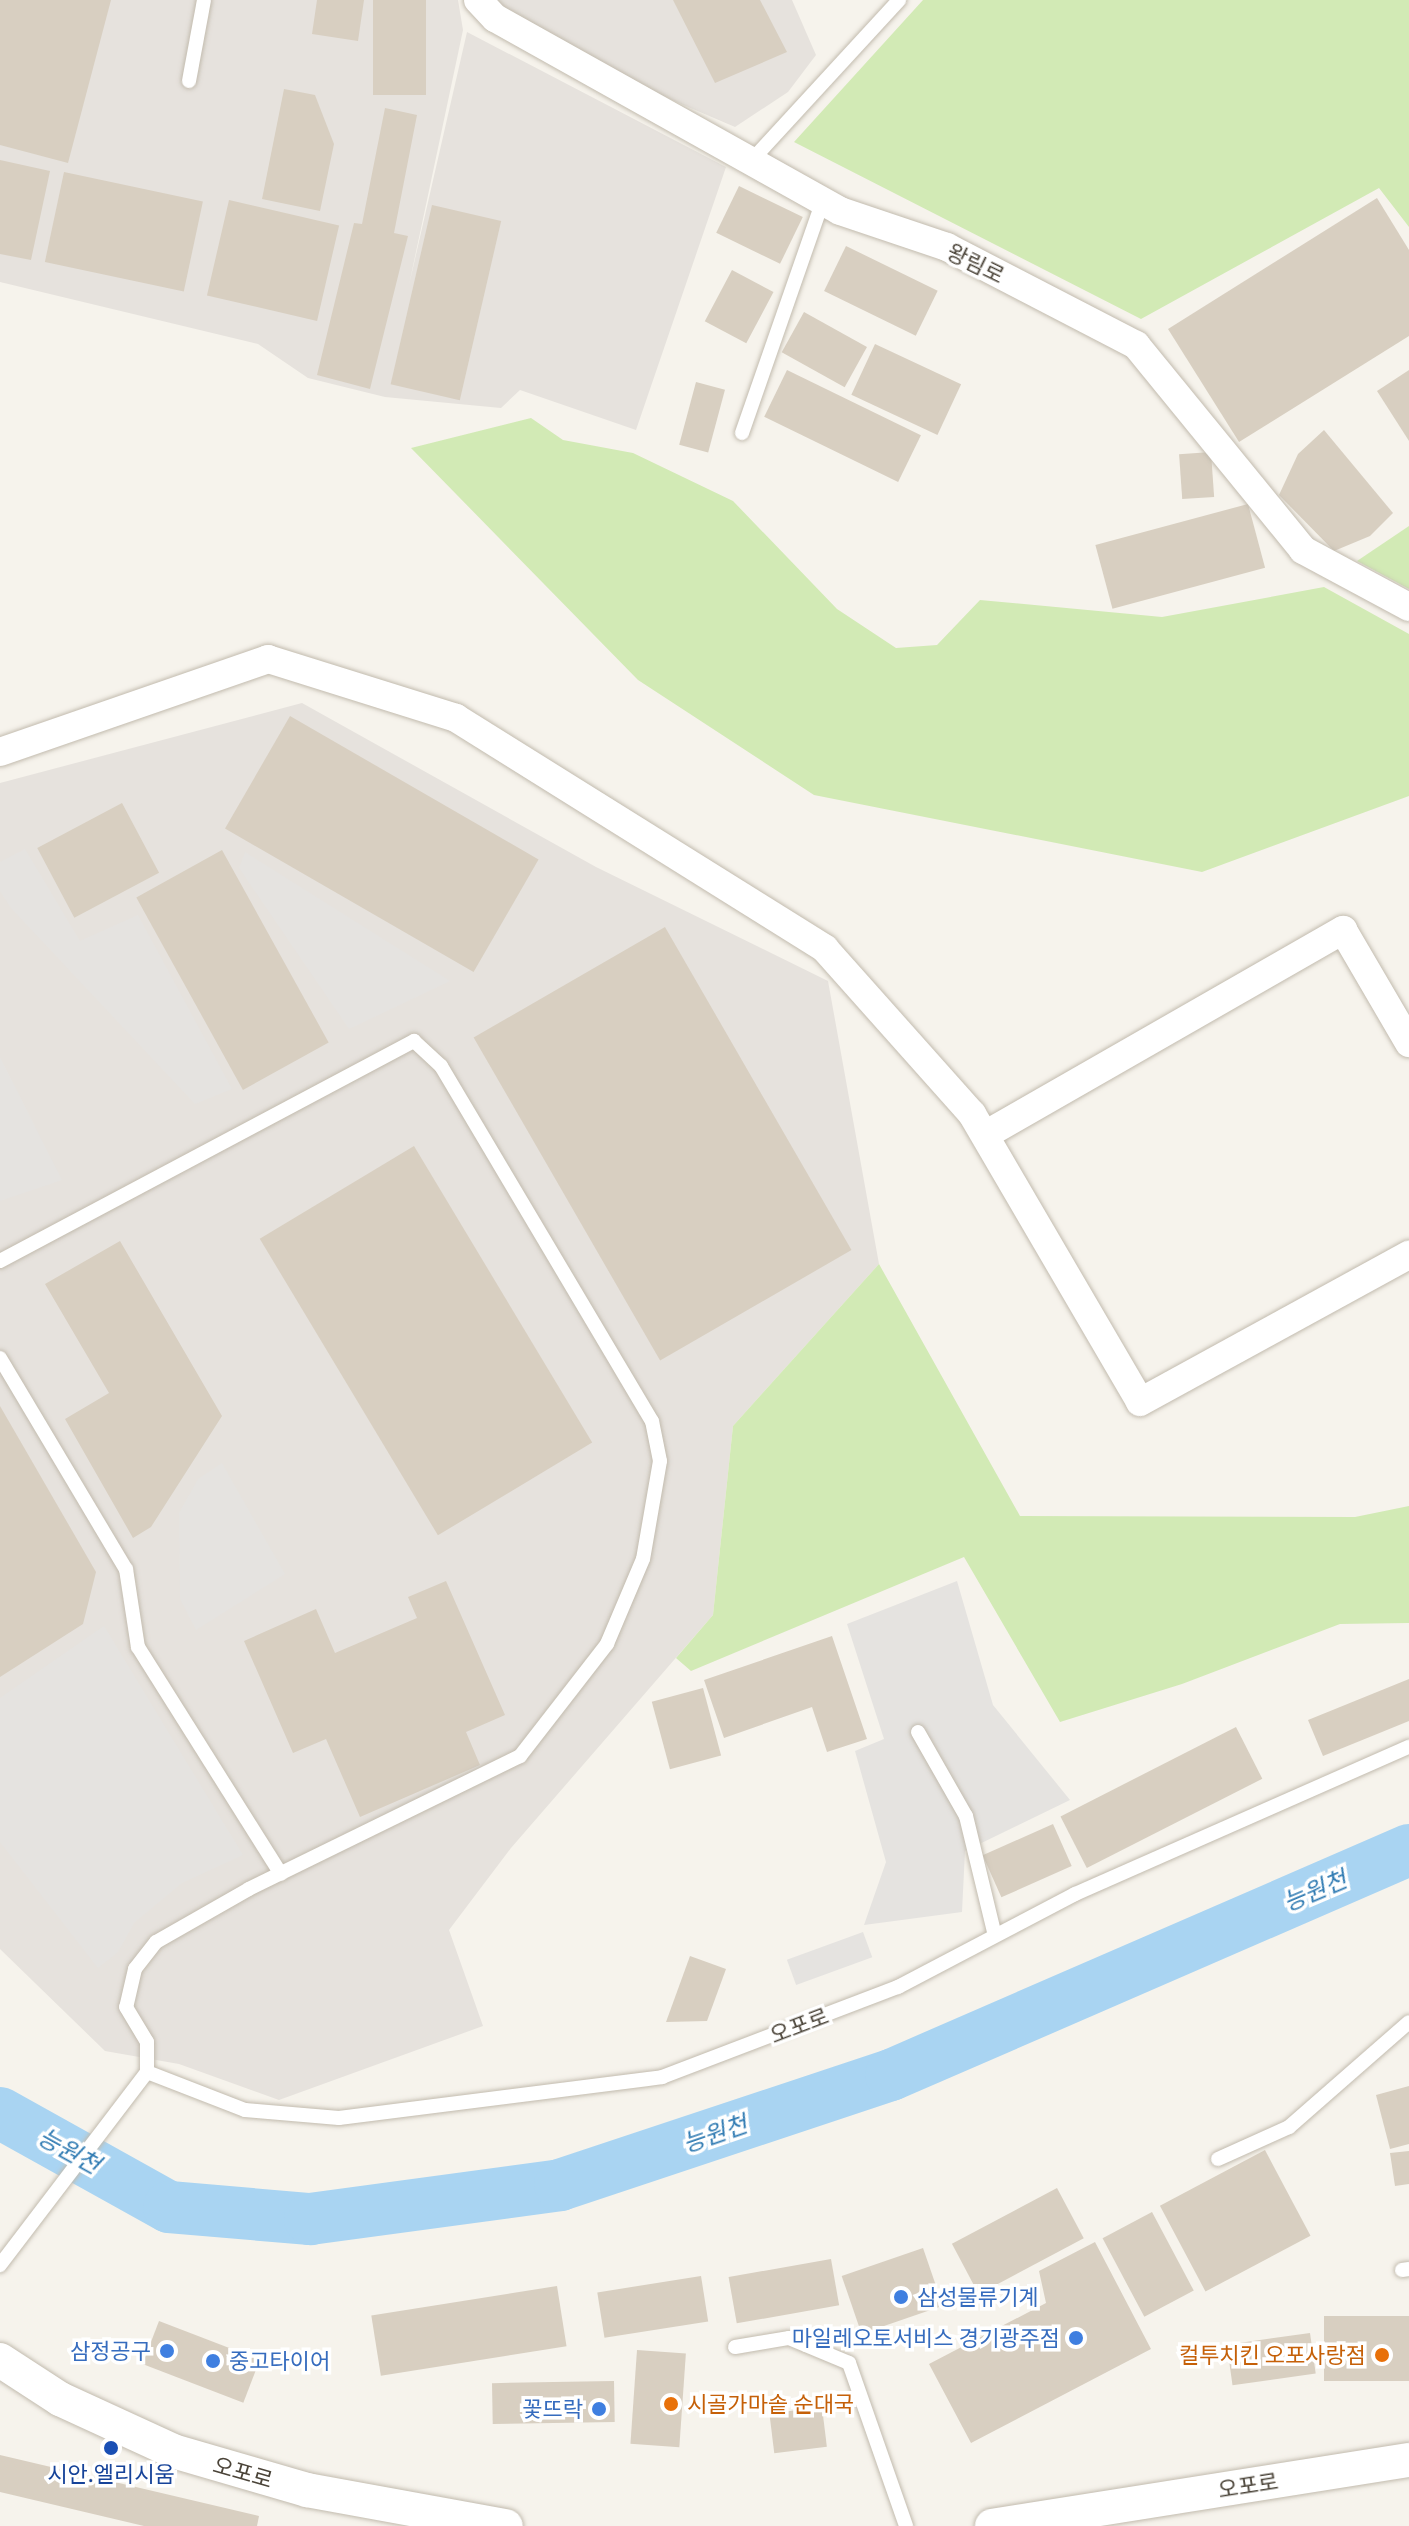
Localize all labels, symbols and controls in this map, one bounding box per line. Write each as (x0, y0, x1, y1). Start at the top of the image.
street label: 왕림로 (943, 238, 1009, 288)
water label: 능원천 (1279, 1865, 1351, 1917)
street label: 오포로 (766, 2002, 832, 2048)
water label: 능원천 (679, 2110, 751, 2158)
water label: 능원천 (33, 2122, 105, 2180)
place label: 삼성물류기계 (917, 2284, 1038, 2310)
marker: 삼성물류기계 (892, 2288, 910, 2306)
place label: 마일레오토서비스 경기광주점 (792, 2325, 1060, 2351)
marker: 마일레오토서비스 경기광주점 (1067, 2329, 1085, 2347)
place label: 삼정공구 (70, 2338, 151, 2364)
marker: 삼정공구 (158, 2342, 176, 2360)
place label: 컬투치킨 오포사랑점 (1179, 2342, 1366, 2368)
marker: 컬투치킨 오포사랑점 (1373, 2346, 1391, 2364)
place label: 중고타이어 (229, 2348, 330, 2374)
marker: 중고타이어 (204, 2352, 222, 2370)
place label: 시골가마솥 순대국 (687, 2391, 854, 2417)
marker: 시골가마솥 순대국 (662, 2395, 680, 2413)
place label: 꽃뜨락 (522, 2396, 583, 2422)
marker: 꽃뜨락 (590, 2400, 608, 2418)
marker: 시안.엘리시움 (102, 2439, 120, 2457)
street label: 오포로 (210, 2451, 276, 2493)
place label: 시안.엘리시움 (47, 2461, 175, 2487)
street label: 오포로 (1216, 2467, 1280, 2503)

